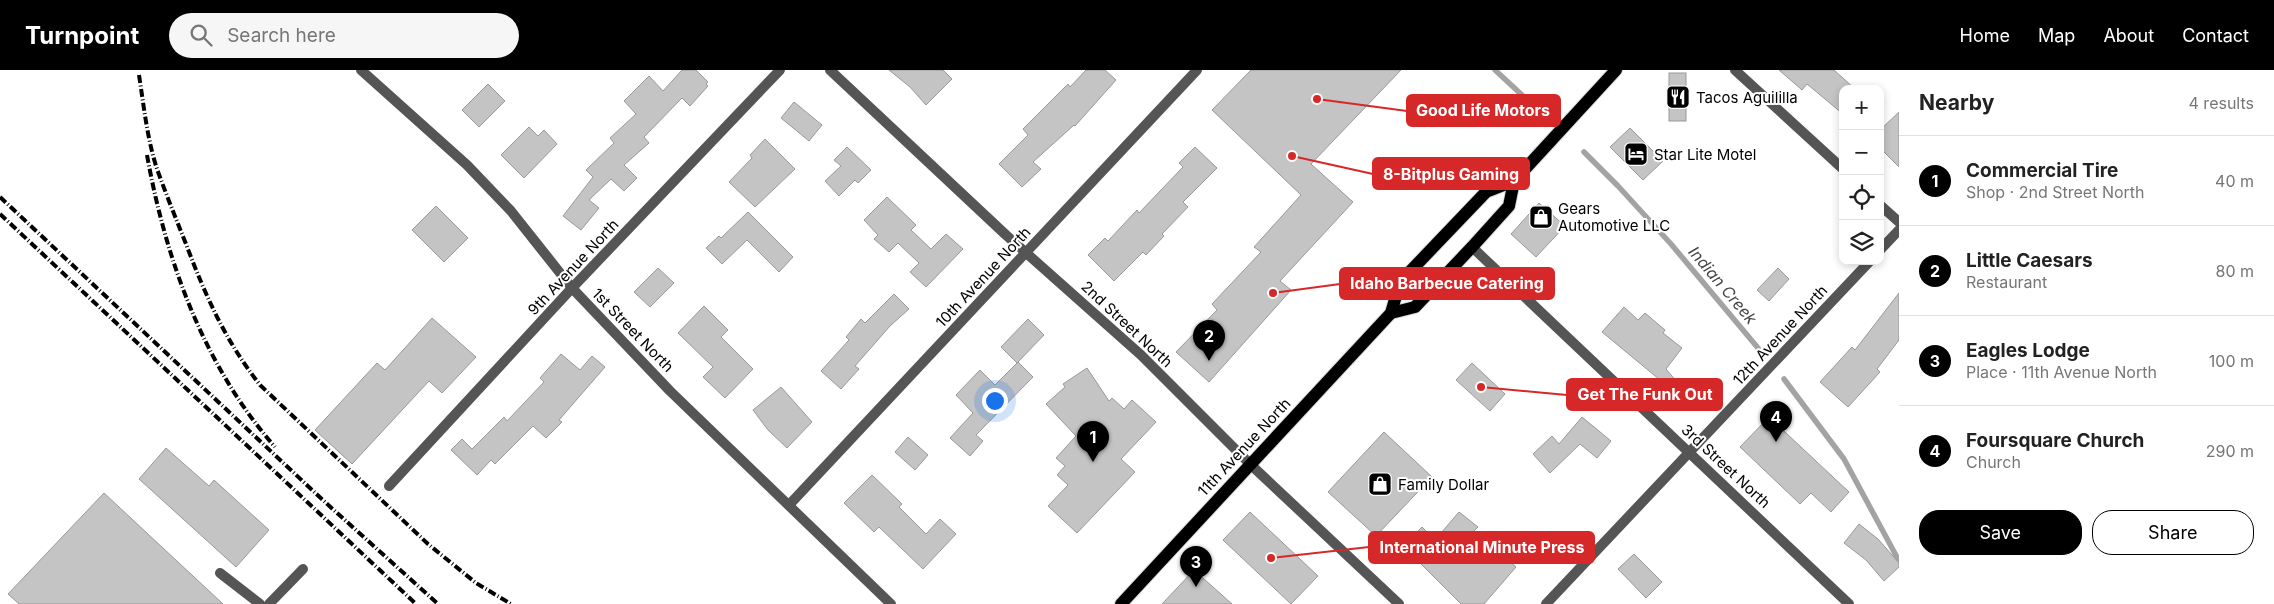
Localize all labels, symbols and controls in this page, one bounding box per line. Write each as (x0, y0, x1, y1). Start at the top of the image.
search box (169, 13, 519, 58)
text: Turnpoint (25, 21, 139, 50)
icon: search (187, 21, 215, 49)
text: Search here (227, 24, 336, 47)
text: Home (1960, 25, 2010, 46)
text: Map (2038, 25, 2075, 46)
text: About (2103, 25, 2154, 46)
text: Contact (2182, 25, 2249, 46)
restaurant icon: Tacos Aguililla (1665, 84, 1691, 110)
map controls (1839, 85, 1884, 265)
button: + (1839, 85, 1884, 130)
place label: Tacos Aguililla (1696, 88, 1798, 107)
text: Nearby (1919, 90, 1994, 115)
text: 4 results (2189, 93, 2254, 113)
callout: Good Life Motors (1407, 95, 1560, 126)
text: Good Life Motors (1416, 100, 1550, 120)
button: − (1839, 130, 1884, 175)
hotel icon: Star Lite Motel (1623, 141, 1649, 167)
place label: Star Lite Motel (1654, 145, 1756, 164)
callout: 8-Bitplus Gaming (1373, 158, 1529, 189)
text: Commercial Tire (1966, 159, 2118, 182)
text: 8-Bitplus Gaming (1383, 164, 1519, 184)
text: 1 (1932, 171, 1938, 191)
text: 40 m (2215, 171, 2254, 191)
button: locate (1839, 175, 1884, 220)
text: Shop · 2nd Street North (1966, 182, 2145, 202)
place label: Gears Automotive LLC (1558, 199, 1670, 235)
shop icon: Gears Automotive LLC (1528, 204, 1554, 230)
street label: 9th Avenue North (524, 215, 622, 319)
button: layers (1839, 220, 1884, 265)
street label: 10th Avenue North (931, 223, 1035, 331)
water label: Indian Creek (1685, 242, 1762, 328)
text: Little Caesars (1966, 249, 2093, 272)
text: 2 (1930, 261, 1940, 281)
text: 80 m (2215, 261, 2254, 281)
callout: Idaho Barbecue Catering (1340, 268, 1554, 299)
text: Restaurant (1966, 272, 2047, 292)
text: Idaho Barbecue Catering (1350, 273, 1544, 293)
street label: 2nd Street North (1077, 277, 1177, 371)
street label: 12th Avenue North (1729, 281, 1831, 389)
street label: 1st Street North (588, 284, 678, 376)
pin: 2 (1193, 320, 1225, 361)
text: Eagles Lodge (1966, 339, 2090, 362)
text: 3 (1930, 351, 1940, 371)
text: 100 m (2209, 351, 2254, 371)
text: Place · 11th Avenue North (1966, 362, 2157, 382)
callout: Get The Funk Out (1567, 379, 1722, 410)
text: Get The Funk Out (1577, 384, 1713, 404)
your location (982, 388, 1008, 414)
street label: 11th Avenue North (1194, 394, 1294, 500)
pin: 4 (1760, 401, 1792, 442)
street label: 3rd Street North (1678, 420, 1774, 512)
pin: 1 (1077, 421, 1109, 462)
text: Foursquare Church (1966, 429, 2144, 452)
text: 4 (1930, 441, 1940, 461)
text: 290 m (2206, 441, 2254, 461)
text: Church (1966, 452, 2021, 472)
shop icon: Family Dollar (1367, 471, 1393, 497)
place label: Family Dollar (1398, 475, 1490, 494)
button: Save (1919, 510, 2082, 555)
button: Share (2092, 510, 2254, 555)
callout: International Minute Press (1369, 532, 1594, 563)
text: International Minute Press (1379, 537, 1585, 557)
pin: 3 (1180, 546, 1212, 587)

